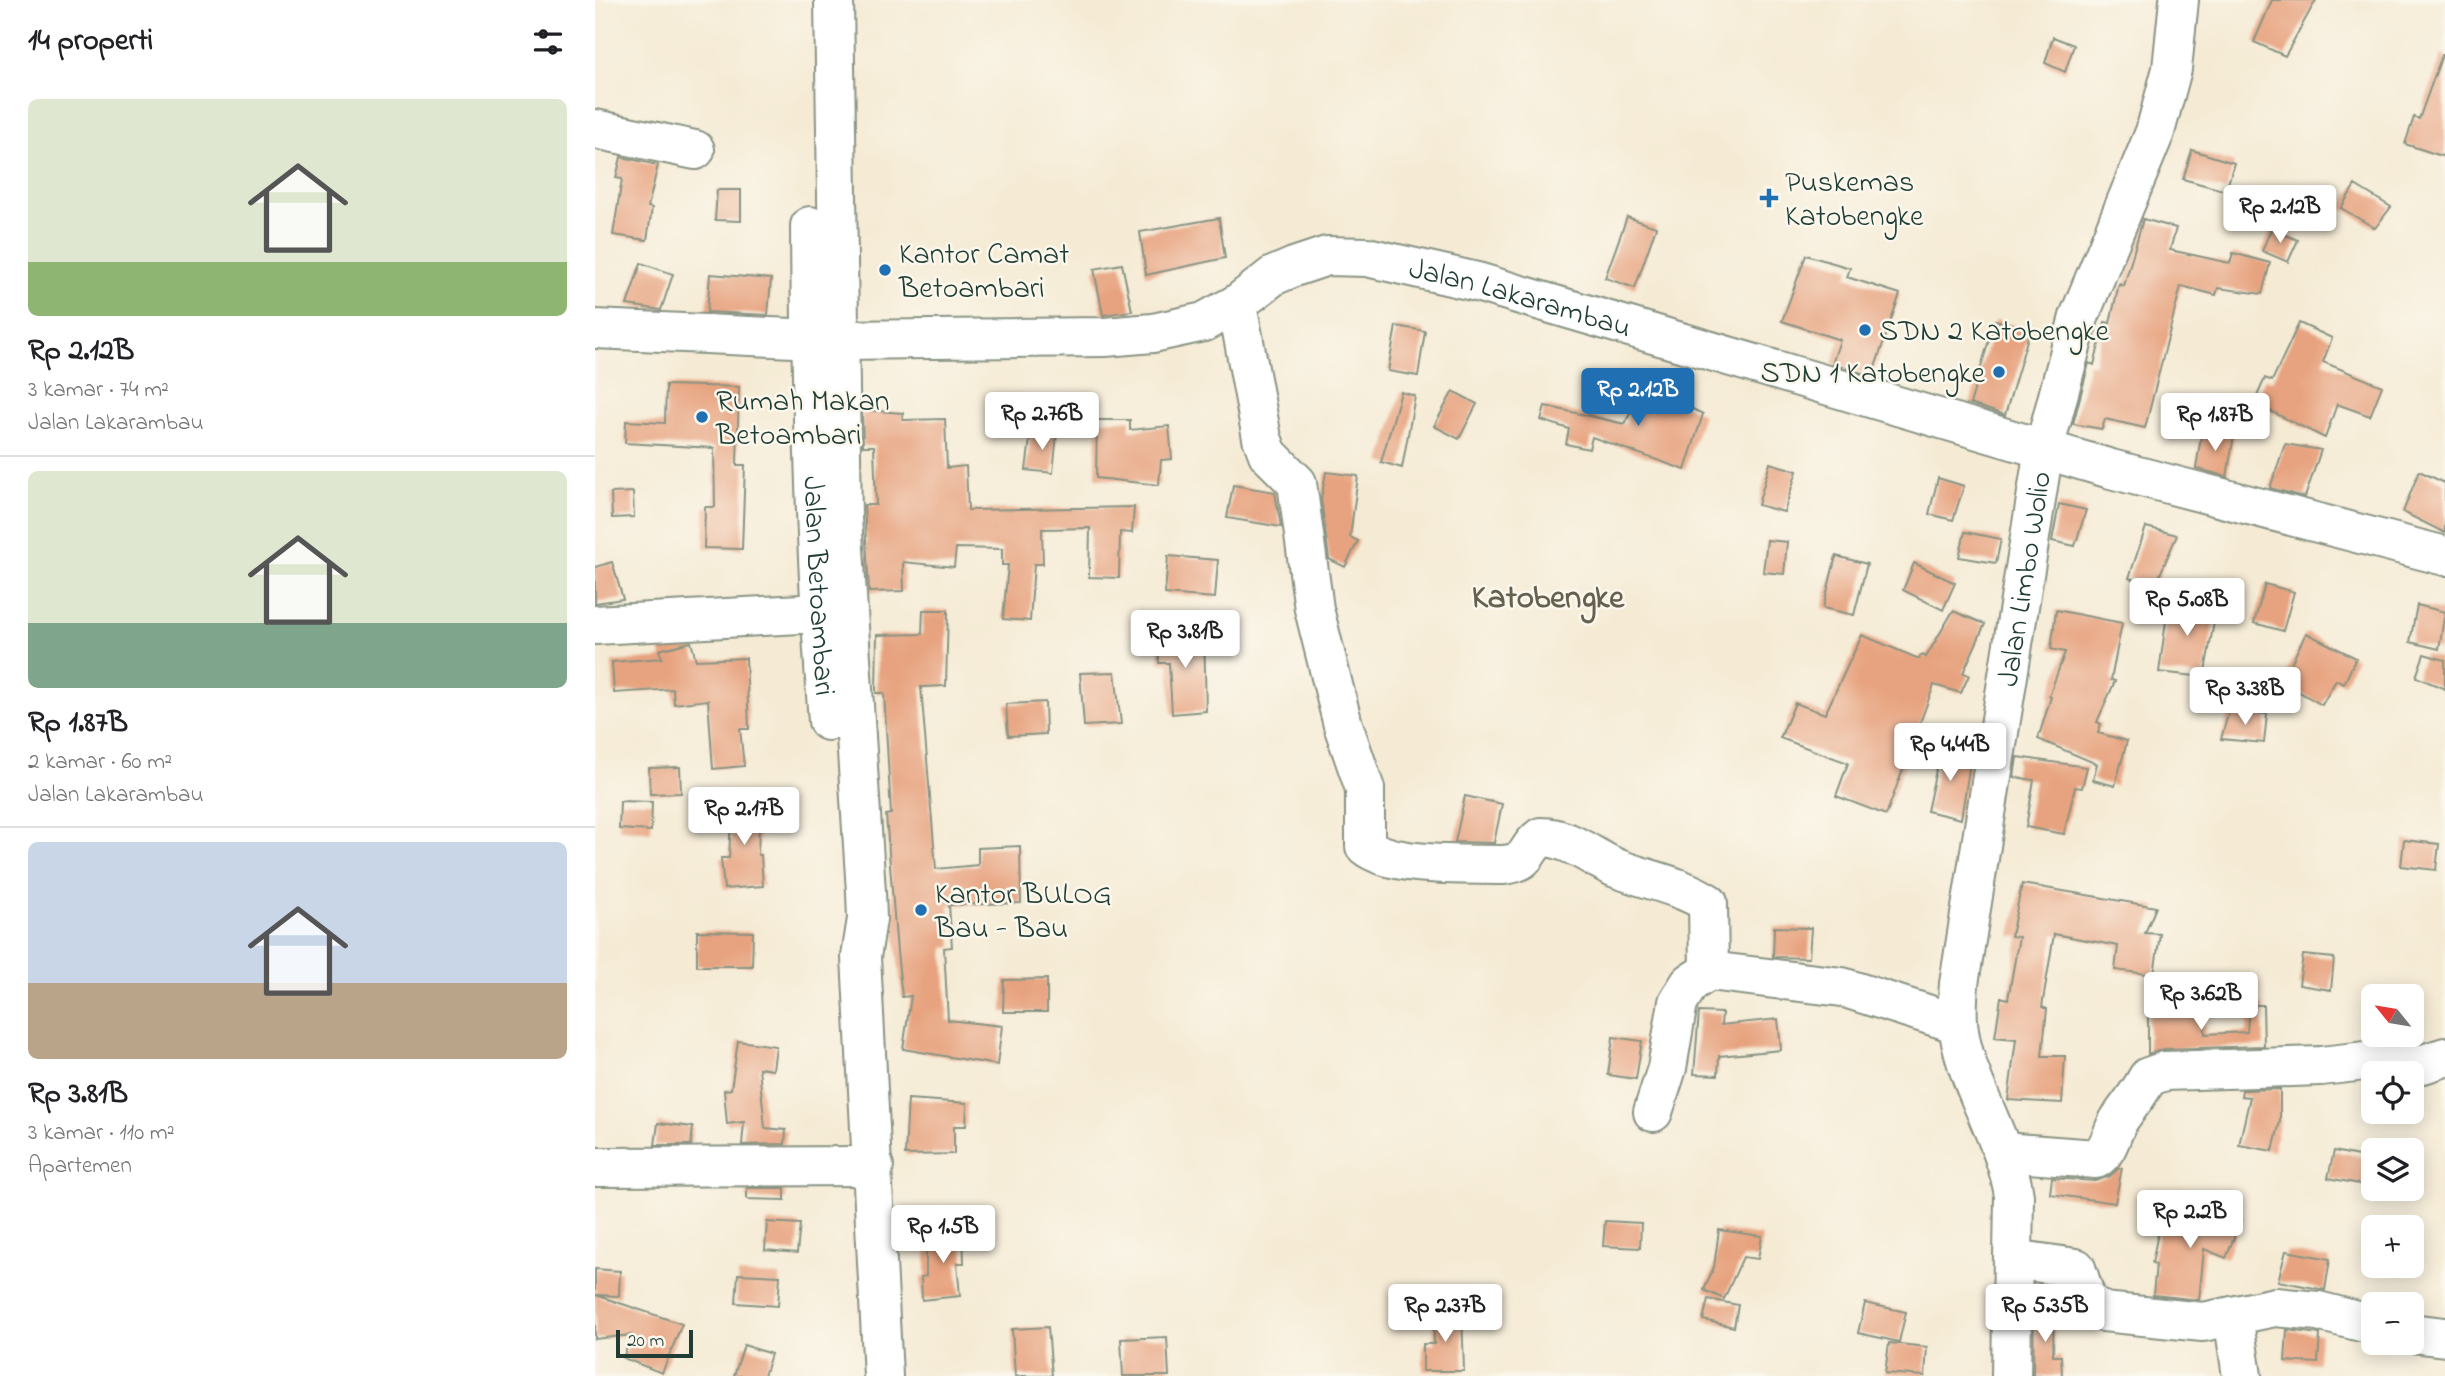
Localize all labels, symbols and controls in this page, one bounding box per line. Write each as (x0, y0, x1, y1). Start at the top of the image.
text: 14 properti (28, 20, 153, 64)
icon: filters (529, 23, 567, 61)
icon: home (235, 145, 361, 271)
place label: Puskemas Katobengke (1785, 162, 1924, 240)
pin: Rp 2.12B (2208, 186, 2352, 245)
marker: Puskemas Katobengke (1759, 188, 1779, 208)
text: Rp 2.12B (2239, 191, 2321, 224)
place label: Kantor Camat Betoambari (898, 234, 1069, 312)
street label: Jalan Lakarambau (1404, 248, 1636, 351)
marker: Kantor Camat Betoambari (877, 262, 893, 278)
place label: SDN 2 Katobengke (1879, 311, 2109, 355)
marker: SDN 2 Katobengke (1857, 322, 1873, 338)
text: Rp 2.12B (28, 330, 134, 374)
place label: SDN 1 Katobengke (1760, 353, 1986, 397)
marker: SDN 1 Katobengke (1991, 364, 2007, 380)
pin: Rp 2.12B (1566, 368, 1710, 428)
text: 3 kamar · 74 m² (28, 374, 169, 407)
text: Rp 2.12B (1597, 374, 1679, 407)
place label: Rumah Makan Betoambari (715, 381, 889, 459)
pin: Rp 2.76B (970, 392, 1114, 452)
pin: Rp 1.87B (2143, 393, 2287, 453)
text: Rp 2.76B (1001, 398, 1083, 431)
text: Rp 1.87B (2177, 399, 2253, 432)
text: Jalan Lakarambau (28, 407, 204, 440)
marker: Rumah Makan Betoambari (694, 409, 710, 425)
street label: Jalan Limbo Wolio (1988, 468, 2065, 690)
street label: Jalan Betoambari (790, 475, 845, 697)
icon: home (235, 517, 361, 643)
district label: Katobengke (1472, 575, 1625, 624)
pin: Rp 5.08B (2115, 578, 2259, 638)
text: Rp 5.08B (2146, 584, 2228, 617)
pin: Rp 3.81B (1113, 610, 1257, 670)
text: Rp 3.81B (1147, 616, 1223, 649)
pin: Rp 3.38B (2173, 668, 2317, 727)
text: Rp 3.38B (2206, 673, 2284, 706)
text: Rp 1.87B (28, 702, 128, 746)
pin: Rp 4.44B (1878, 724, 2022, 783)
text: Rp 4.44B (1910, 729, 1990, 762)
text: 2 kamar · 60 m² (28, 746, 172, 779)
text: Jalan Lakarambau (28, 779, 204, 812)
pin: Rp 2.17B (672, 788, 816, 847)
text: Rp 2.17B (704, 793, 784, 826)
place label: Kantor BULOG Bau - Bau (934, 874, 1112, 952)
icon: home (235, 888, 361, 1014)
marker: Kantor BULOG Bau - Bau (913, 902, 929, 918)
pin: Rp 3.62B (2129, 972, 2273, 1032)
text: Rp 3.62B (2160, 978, 2242, 1011)
north arrow (2361, 984, 2424, 1046)
map controls (2361, 984, 2424, 1355)
button: locate (2361, 1061, 2424, 1124)
text: Rp 3.81B (28, 1073, 128, 1117)
text: 3 kamar · 110 m² (28, 1117, 175, 1150)
button: layers (2361, 1138, 2424, 1201)
text: Apartemen (28, 1150, 132, 1183)
pin: Rp 2.2B (2125, 1190, 2255, 1250)
text: Rp 2.2B (2153, 1196, 2227, 1229)
pin: Rp 1.5B (878, 1206, 1008, 1265)
text: Rp 1.5B (907, 1211, 979, 1244)
button: + (2361, 1215, 2424, 1278)
pin: Rp 2.37B (1373, 1284, 1517, 1344)
pin: Rp 5.35B (1973, 1284, 2117, 1344)
text: Rp 2.37B (1404, 1290, 1486, 1323)
text: Rp 5.35B (2002, 1290, 2088, 1323)
button: − (2361, 1292, 2424, 1355)
scale bar (616, 1327, 693, 1359)
text: 20 m (627, 1328, 664, 1355)

